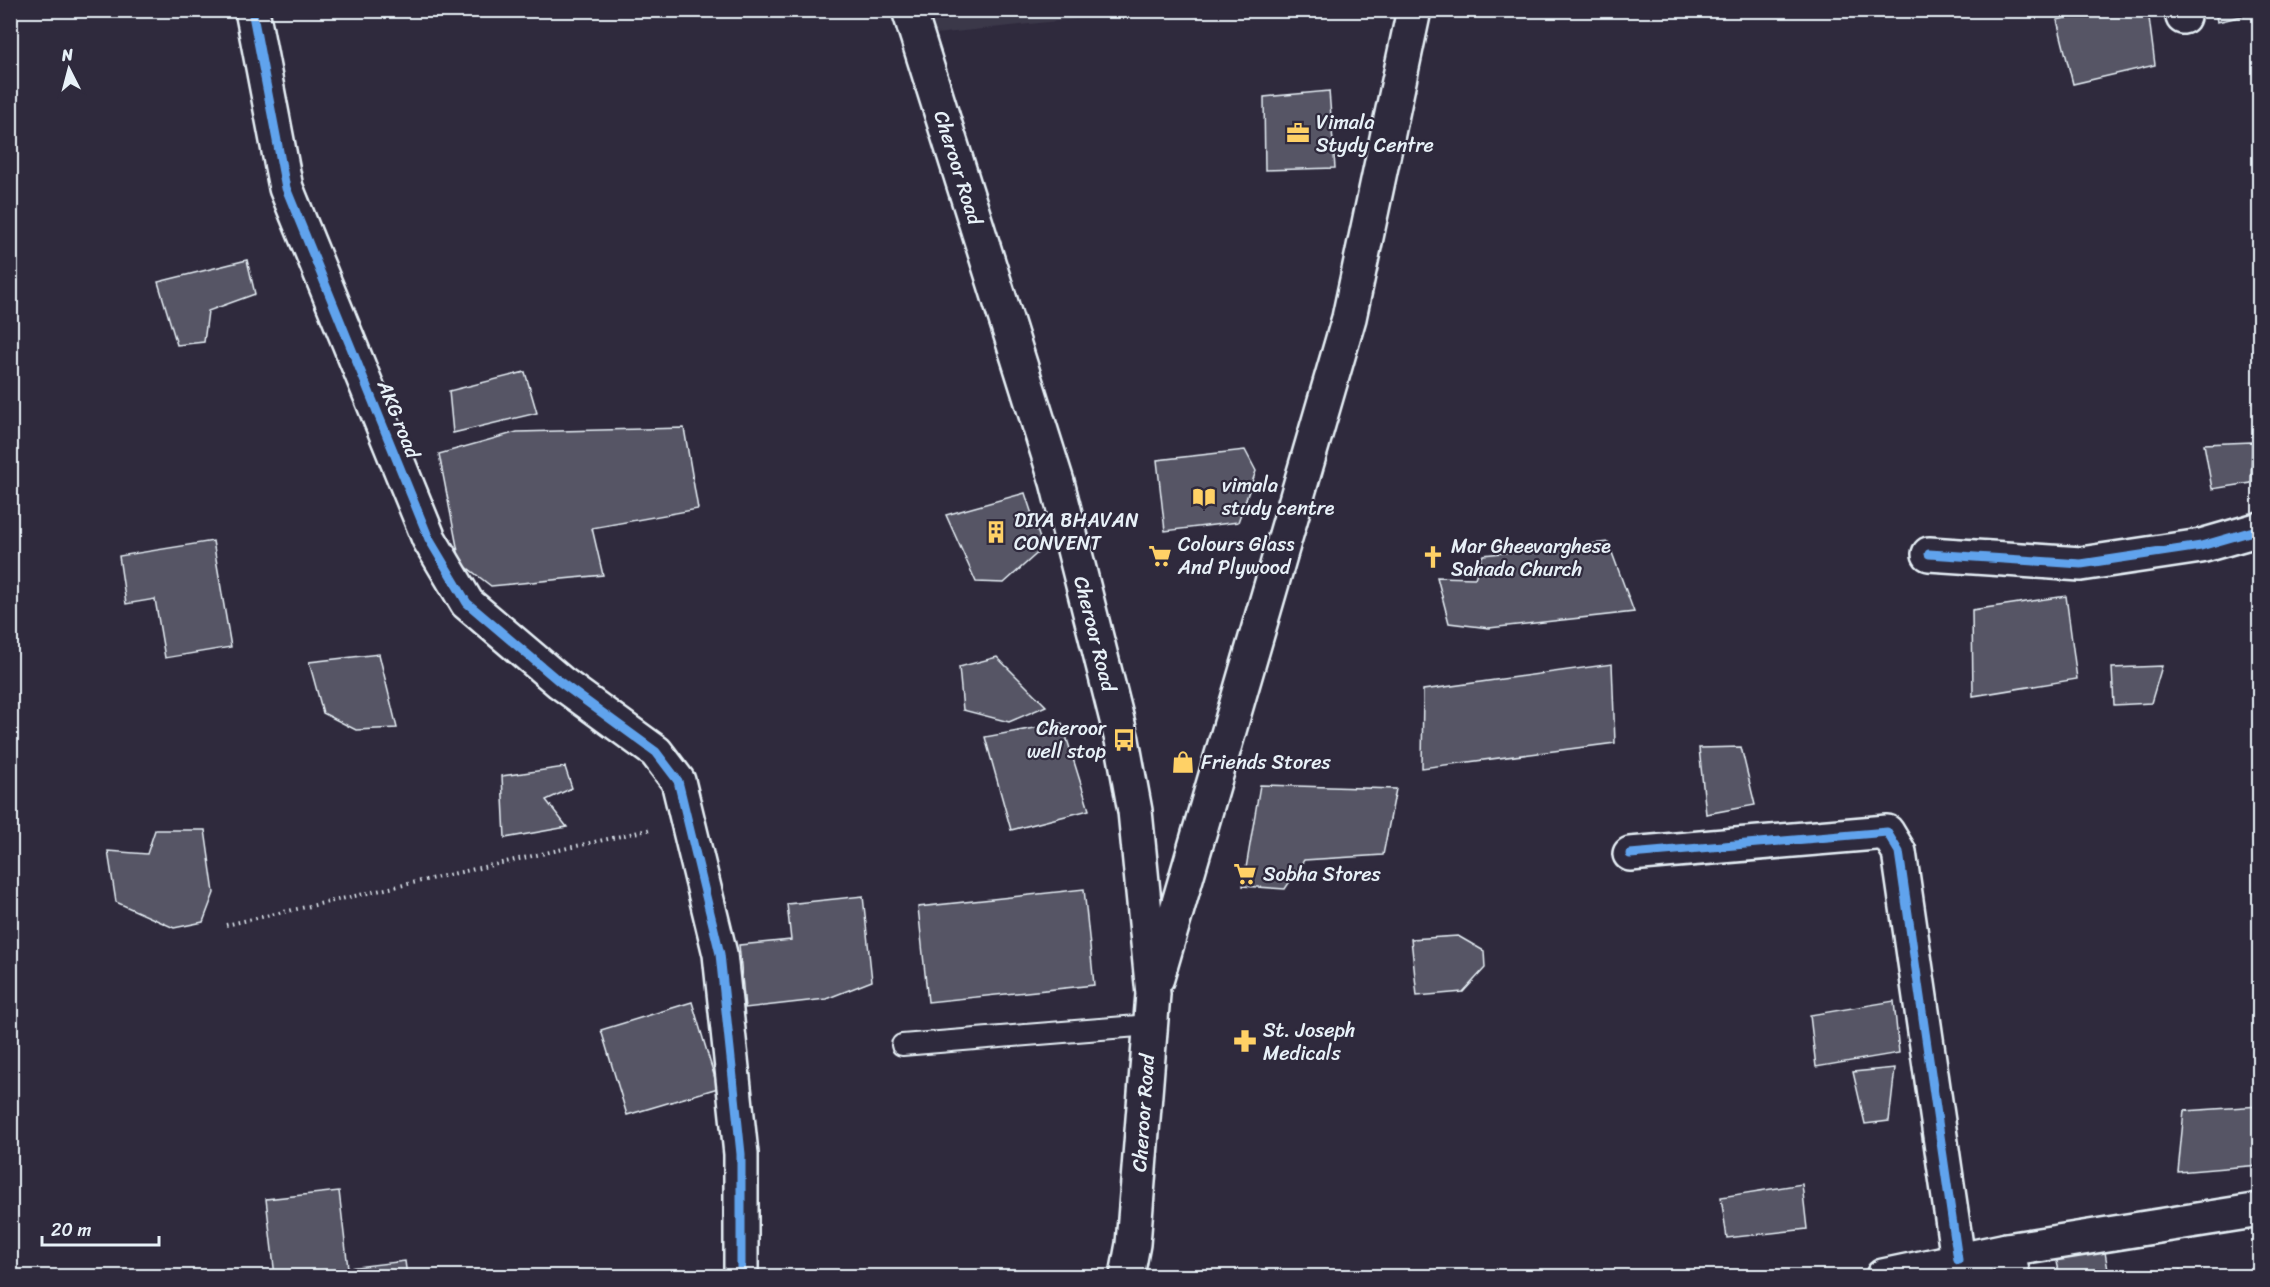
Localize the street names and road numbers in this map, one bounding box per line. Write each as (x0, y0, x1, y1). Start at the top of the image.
street label: Cheroor Road (924, 106, 993, 230)
street label: AKG road (367, 374, 431, 465)
street label: Cheroor Road (1063, 572, 1126, 697)
street label: Cheroor Road (1122, 1052, 1165, 1173)

